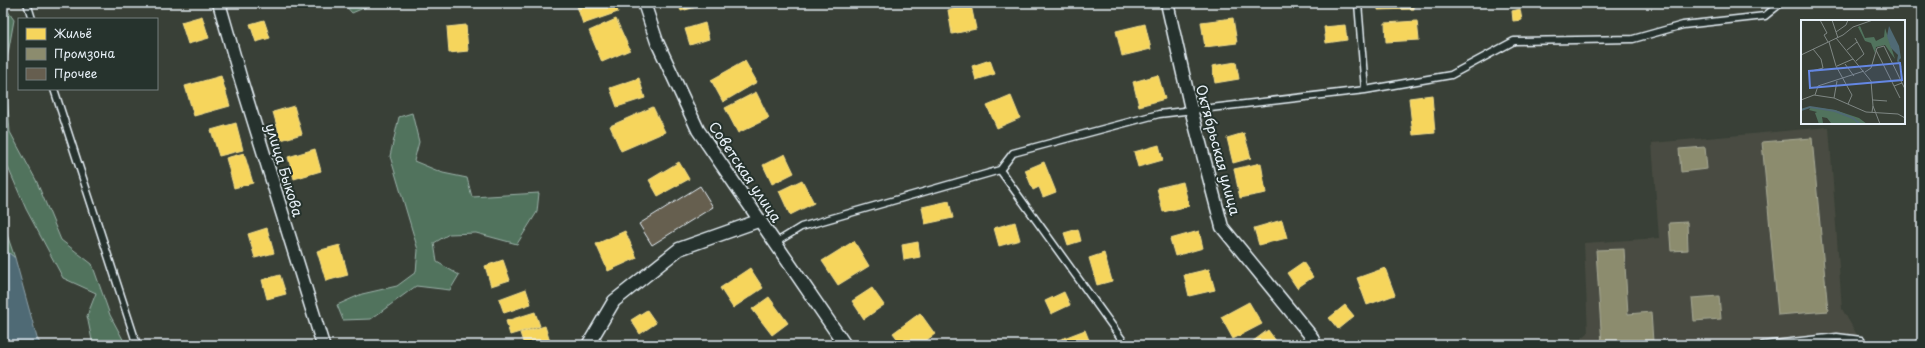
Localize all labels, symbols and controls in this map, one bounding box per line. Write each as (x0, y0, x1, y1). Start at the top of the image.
legend (18, 18, 158, 90)
inset map (1801, 20, 1905, 124)
text: Жильё (53, 24, 92, 42)
text: Промзона (54, 44, 116, 62)
text: Прочее (54, 64, 98, 82)
street label: Октябрьская улица (1191, 82, 1246, 218)
street label: Советская улица (704, 117, 787, 226)
street label: улица Быкова (260, 120, 309, 220)

